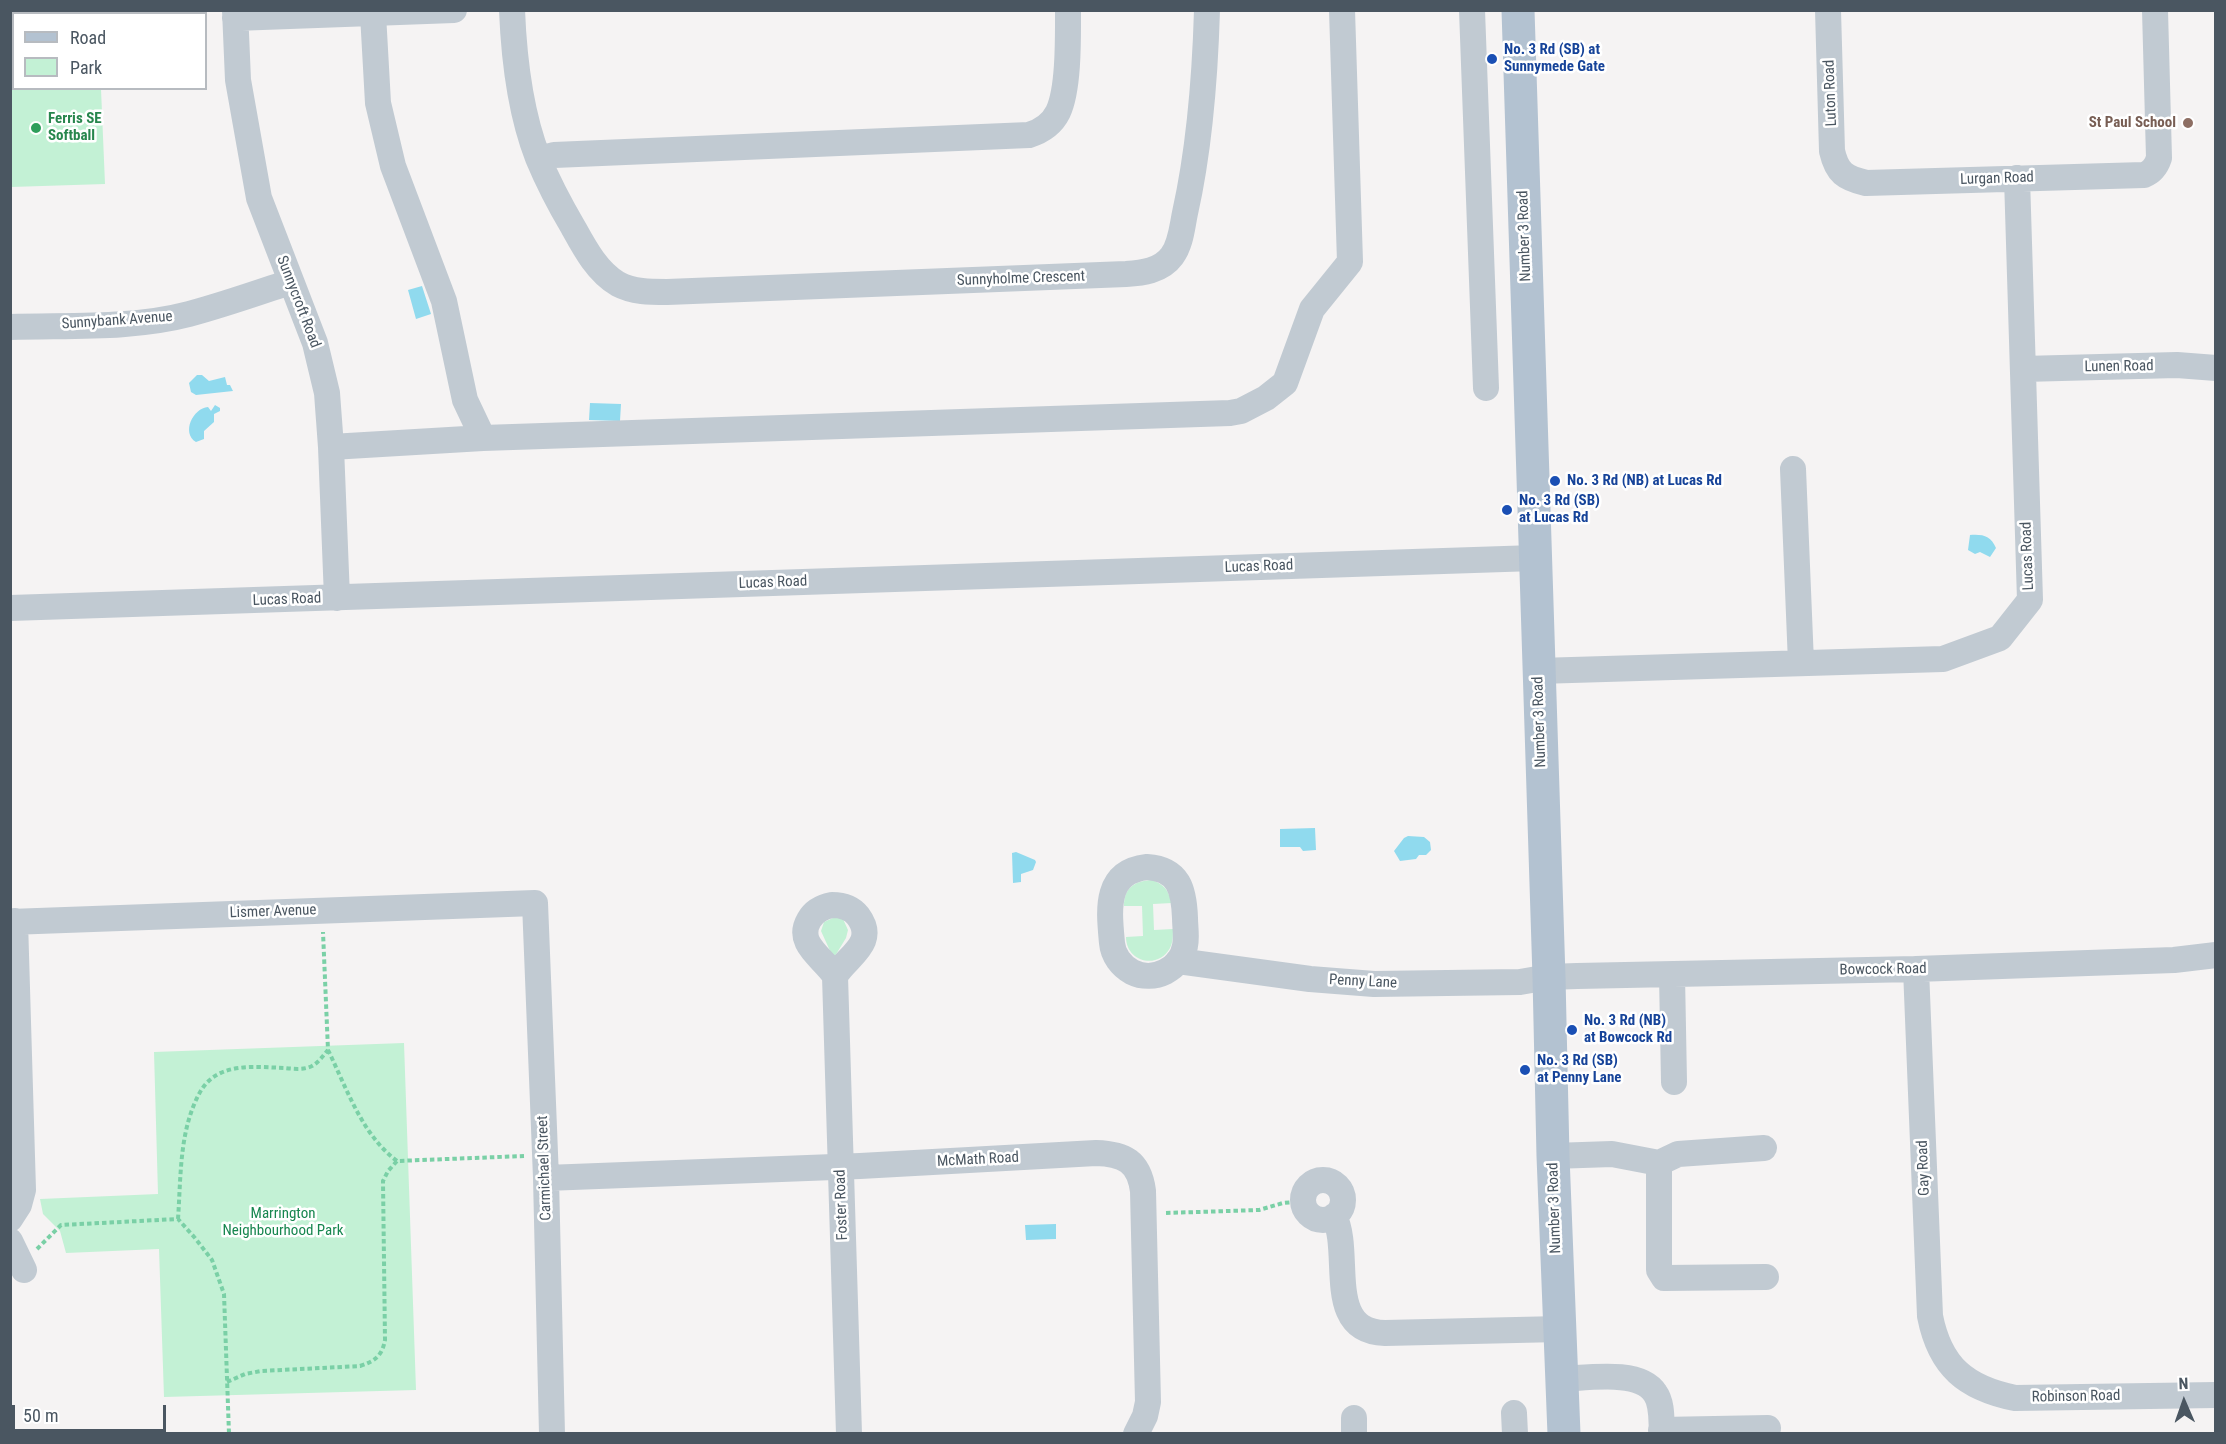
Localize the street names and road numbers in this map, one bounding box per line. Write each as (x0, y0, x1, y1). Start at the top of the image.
street label: Luton Road (1821, 59, 1841, 127)
street label: Lurgan Road (1960, 169, 2034, 189)
street label: Number 3 Road (1514, 190, 1536, 282)
street label: Sunnycroft Road (272, 253, 324, 351)
street label: Sunnyholme Crescent (957, 268, 1085, 290)
street label: Sunnybank Avenue (61, 308, 173, 334)
street label: Lunen Road (2084, 357, 2154, 377)
street label: Lucas Road (2018, 521, 2038, 591)
street label: Lucas Road (1224, 557, 1294, 577)
street label: Lucas Road (738, 573, 808, 593)
street label: Lucas Road (252, 590, 322, 610)
street label: Number 3 Road (1529, 676, 1551, 768)
street label: Lismer Avenue (229, 901, 317, 923)
street label: Bowcock Road (1839, 960, 1927, 980)
street label: Penny Lane (1329, 971, 1397, 993)
street label: Carmichael Street (534, 1115, 556, 1221)
street label: Gay Road (1914, 1140, 1934, 1196)
street label: McMath Road (937, 1149, 1019, 1171)
street label: Number 3 Road (1544, 1162, 1566, 1254)
street label: Foster Road (832, 1169, 852, 1241)
street label: Robinson Road (2031, 1387, 2121, 1407)

